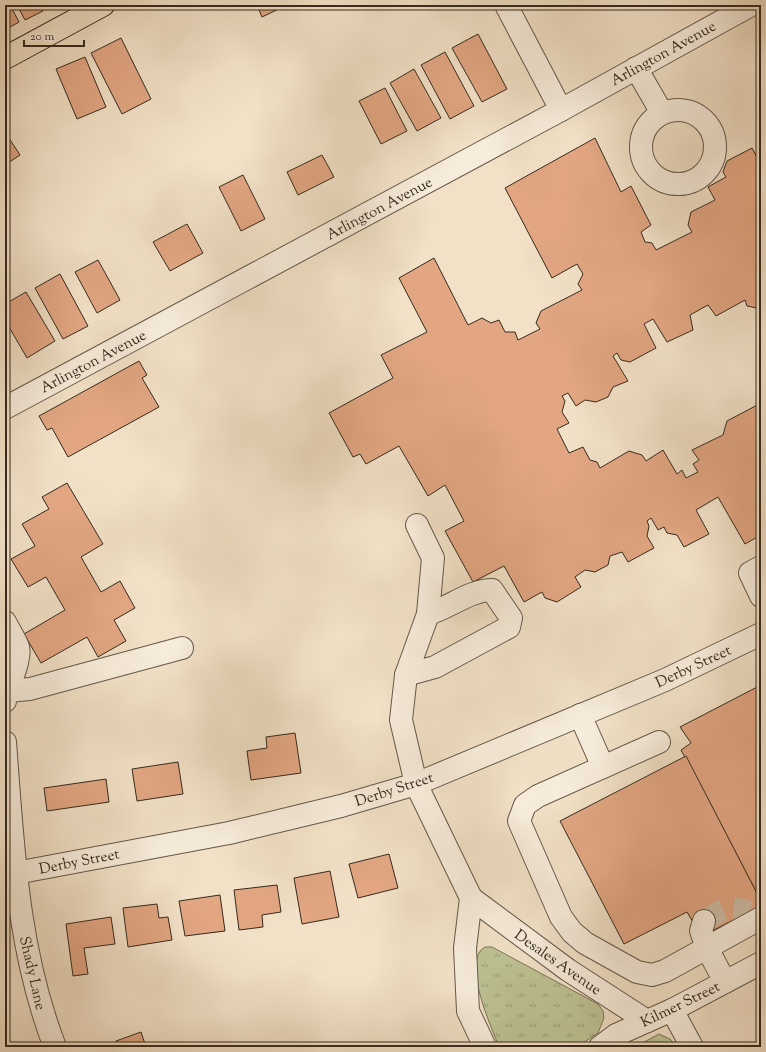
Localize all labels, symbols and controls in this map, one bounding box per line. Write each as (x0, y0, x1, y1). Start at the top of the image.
street label: Arlington Avenue (607, 17, 720, 92)
scale bar (24, 22, 84, 48)
text: 20 m (30, 28, 55, 46)
street label: Arlington Avenue (323, 172, 436, 246)
street label: Arlington Avenue (37, 325, 150, 399)
street label: Derby Street (652, 641, 735, 694)
street label: Derby Street (352, 768, 436, 813)
street label: Derby Street (37, 844, 121, 881)
street label: Desales Avenue (509, 925, 605, 1001)
street label: Shady Lane (13, 934, 50, 1012)
street label: Kilmer Street (637, 977, 724, 1034)

